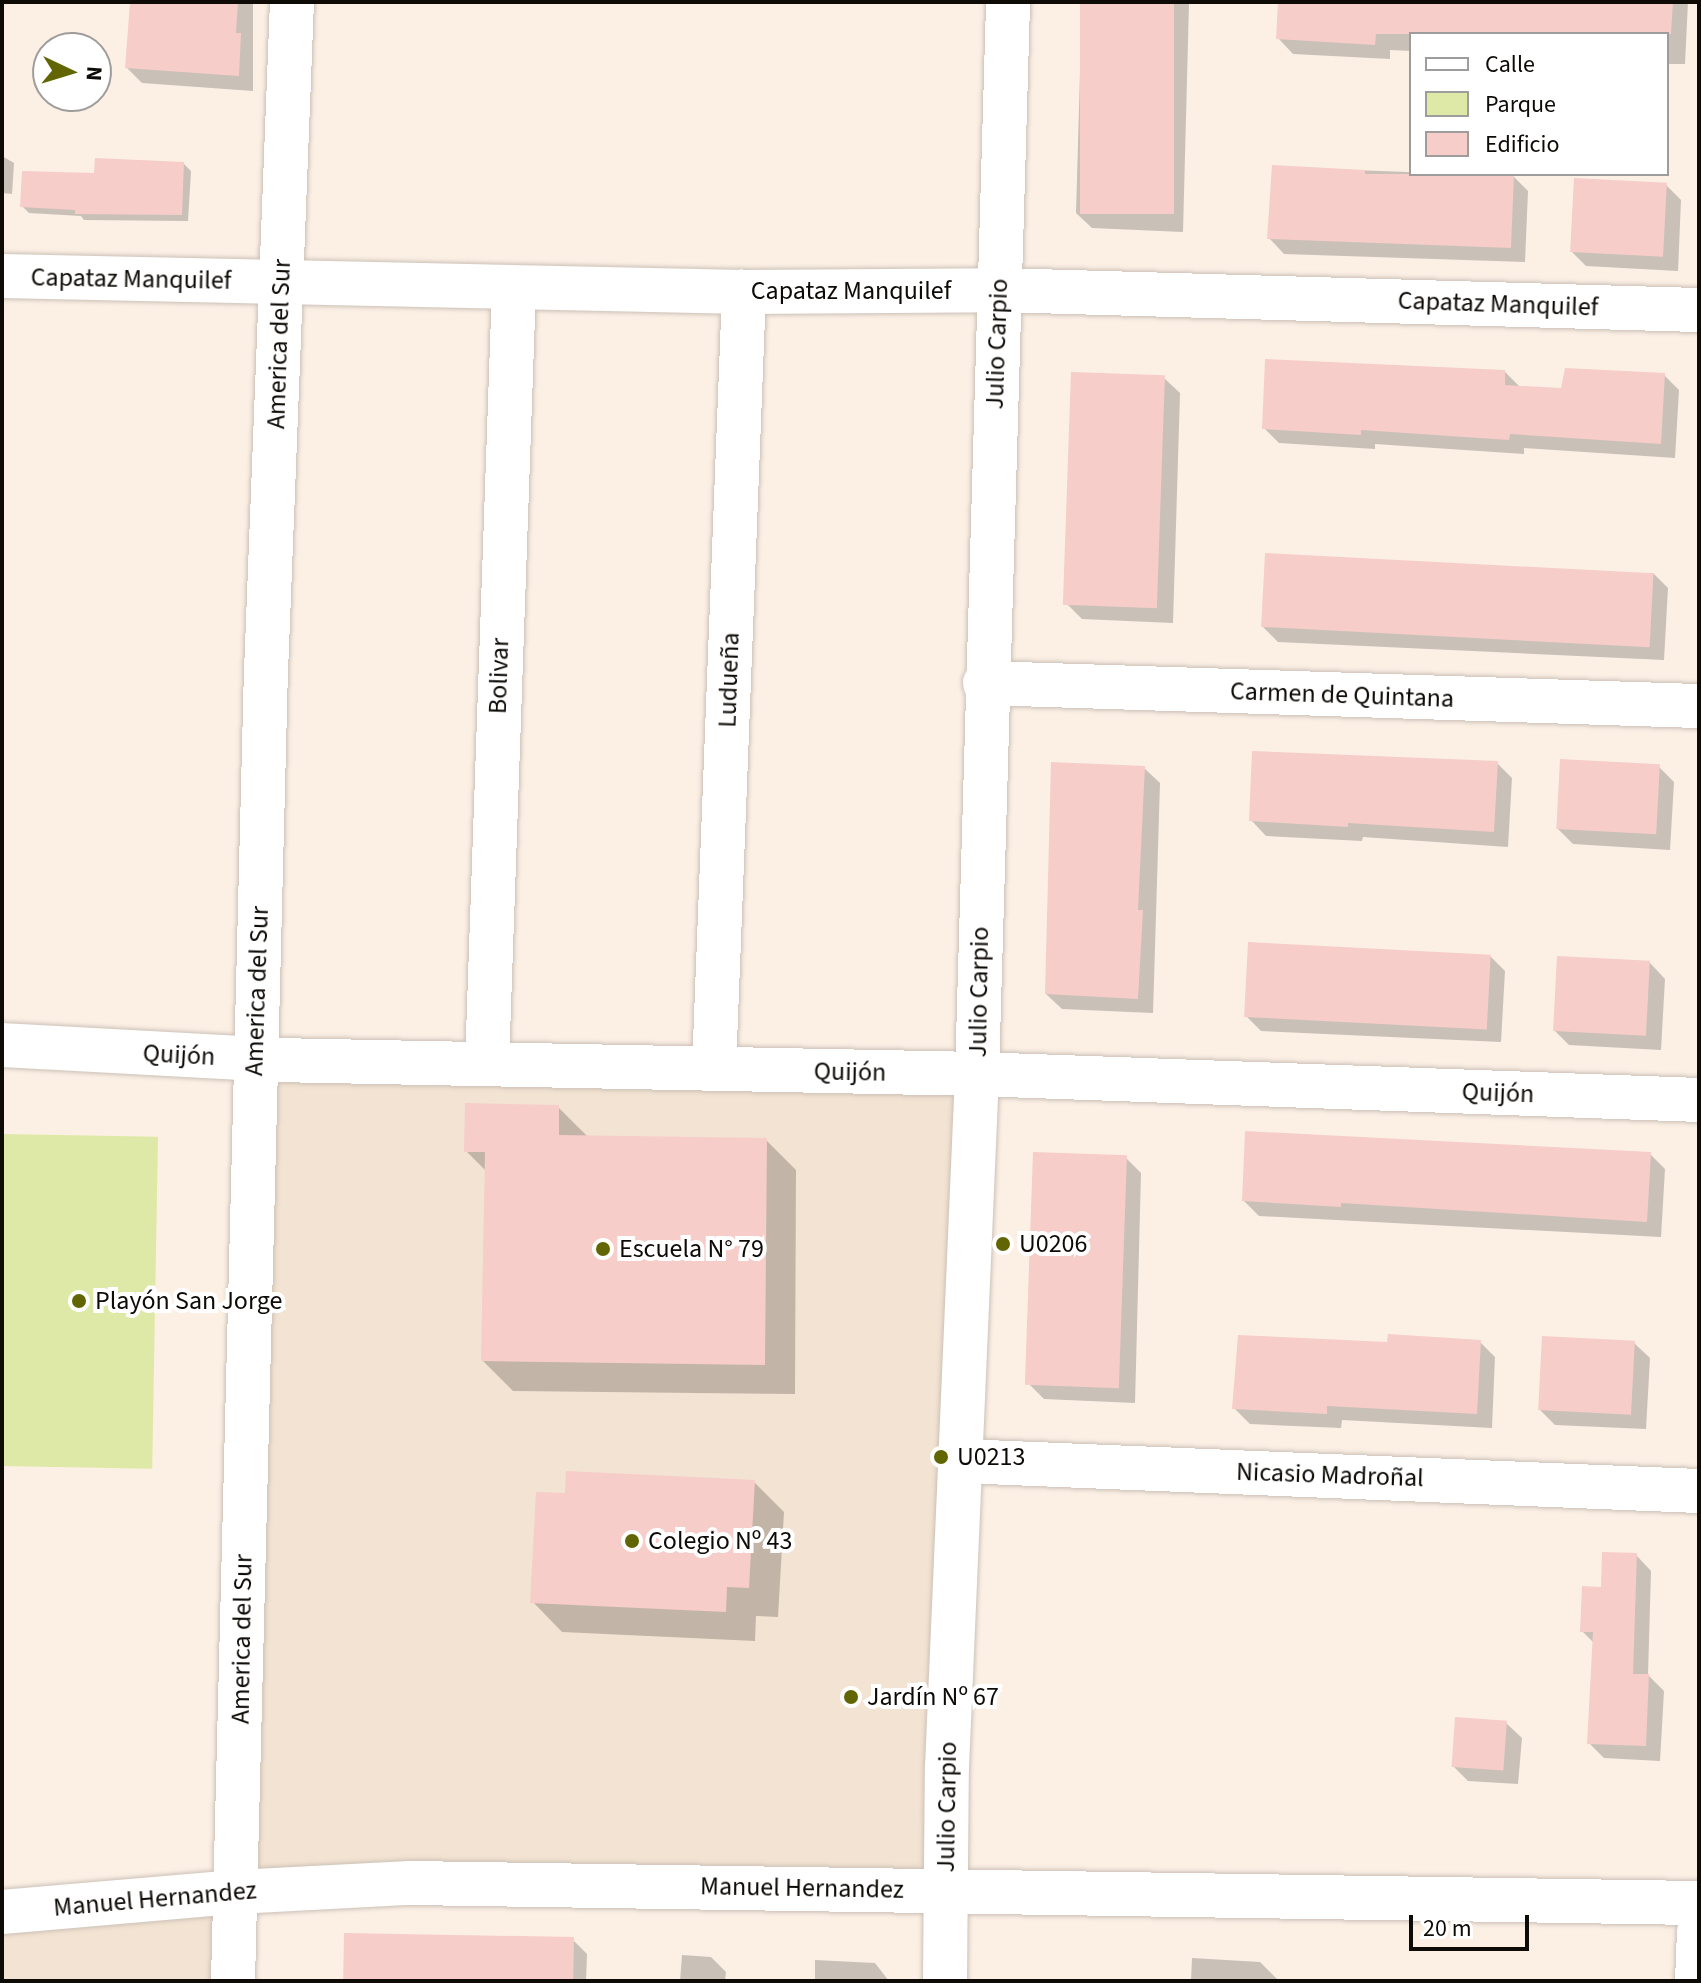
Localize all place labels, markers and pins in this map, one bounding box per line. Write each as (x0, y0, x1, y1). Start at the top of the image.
place label: U0206 (1019, 1228, 1087, 1260)
place label: Escuela N° 79 (619, 1233, 764, 1265)
marker: U0206 (994, 1235, 1012, 1253)
marker: Escuela N° 79 (594, 1240, 612, 1258)
place label: Playón San Jorge (95, 1285, 282, 1317)
marker: Playón San Jorge (70, 1292, 88, 1310)
place label: U0213 (957, 1441, 1025, 1473)
marker: U0213 (932, 1448, 950, 1466)
place label: Colegio Nº 43 (648, 1525, 792, 1557)
marker: Colegio Nº 43 (623, 1532, 641, 1550)
place label: Jardín Nº 67 (867, 1681, 999, 1713)
marker: Jardín Nº 67 (842, 1688, 860, 1706)

